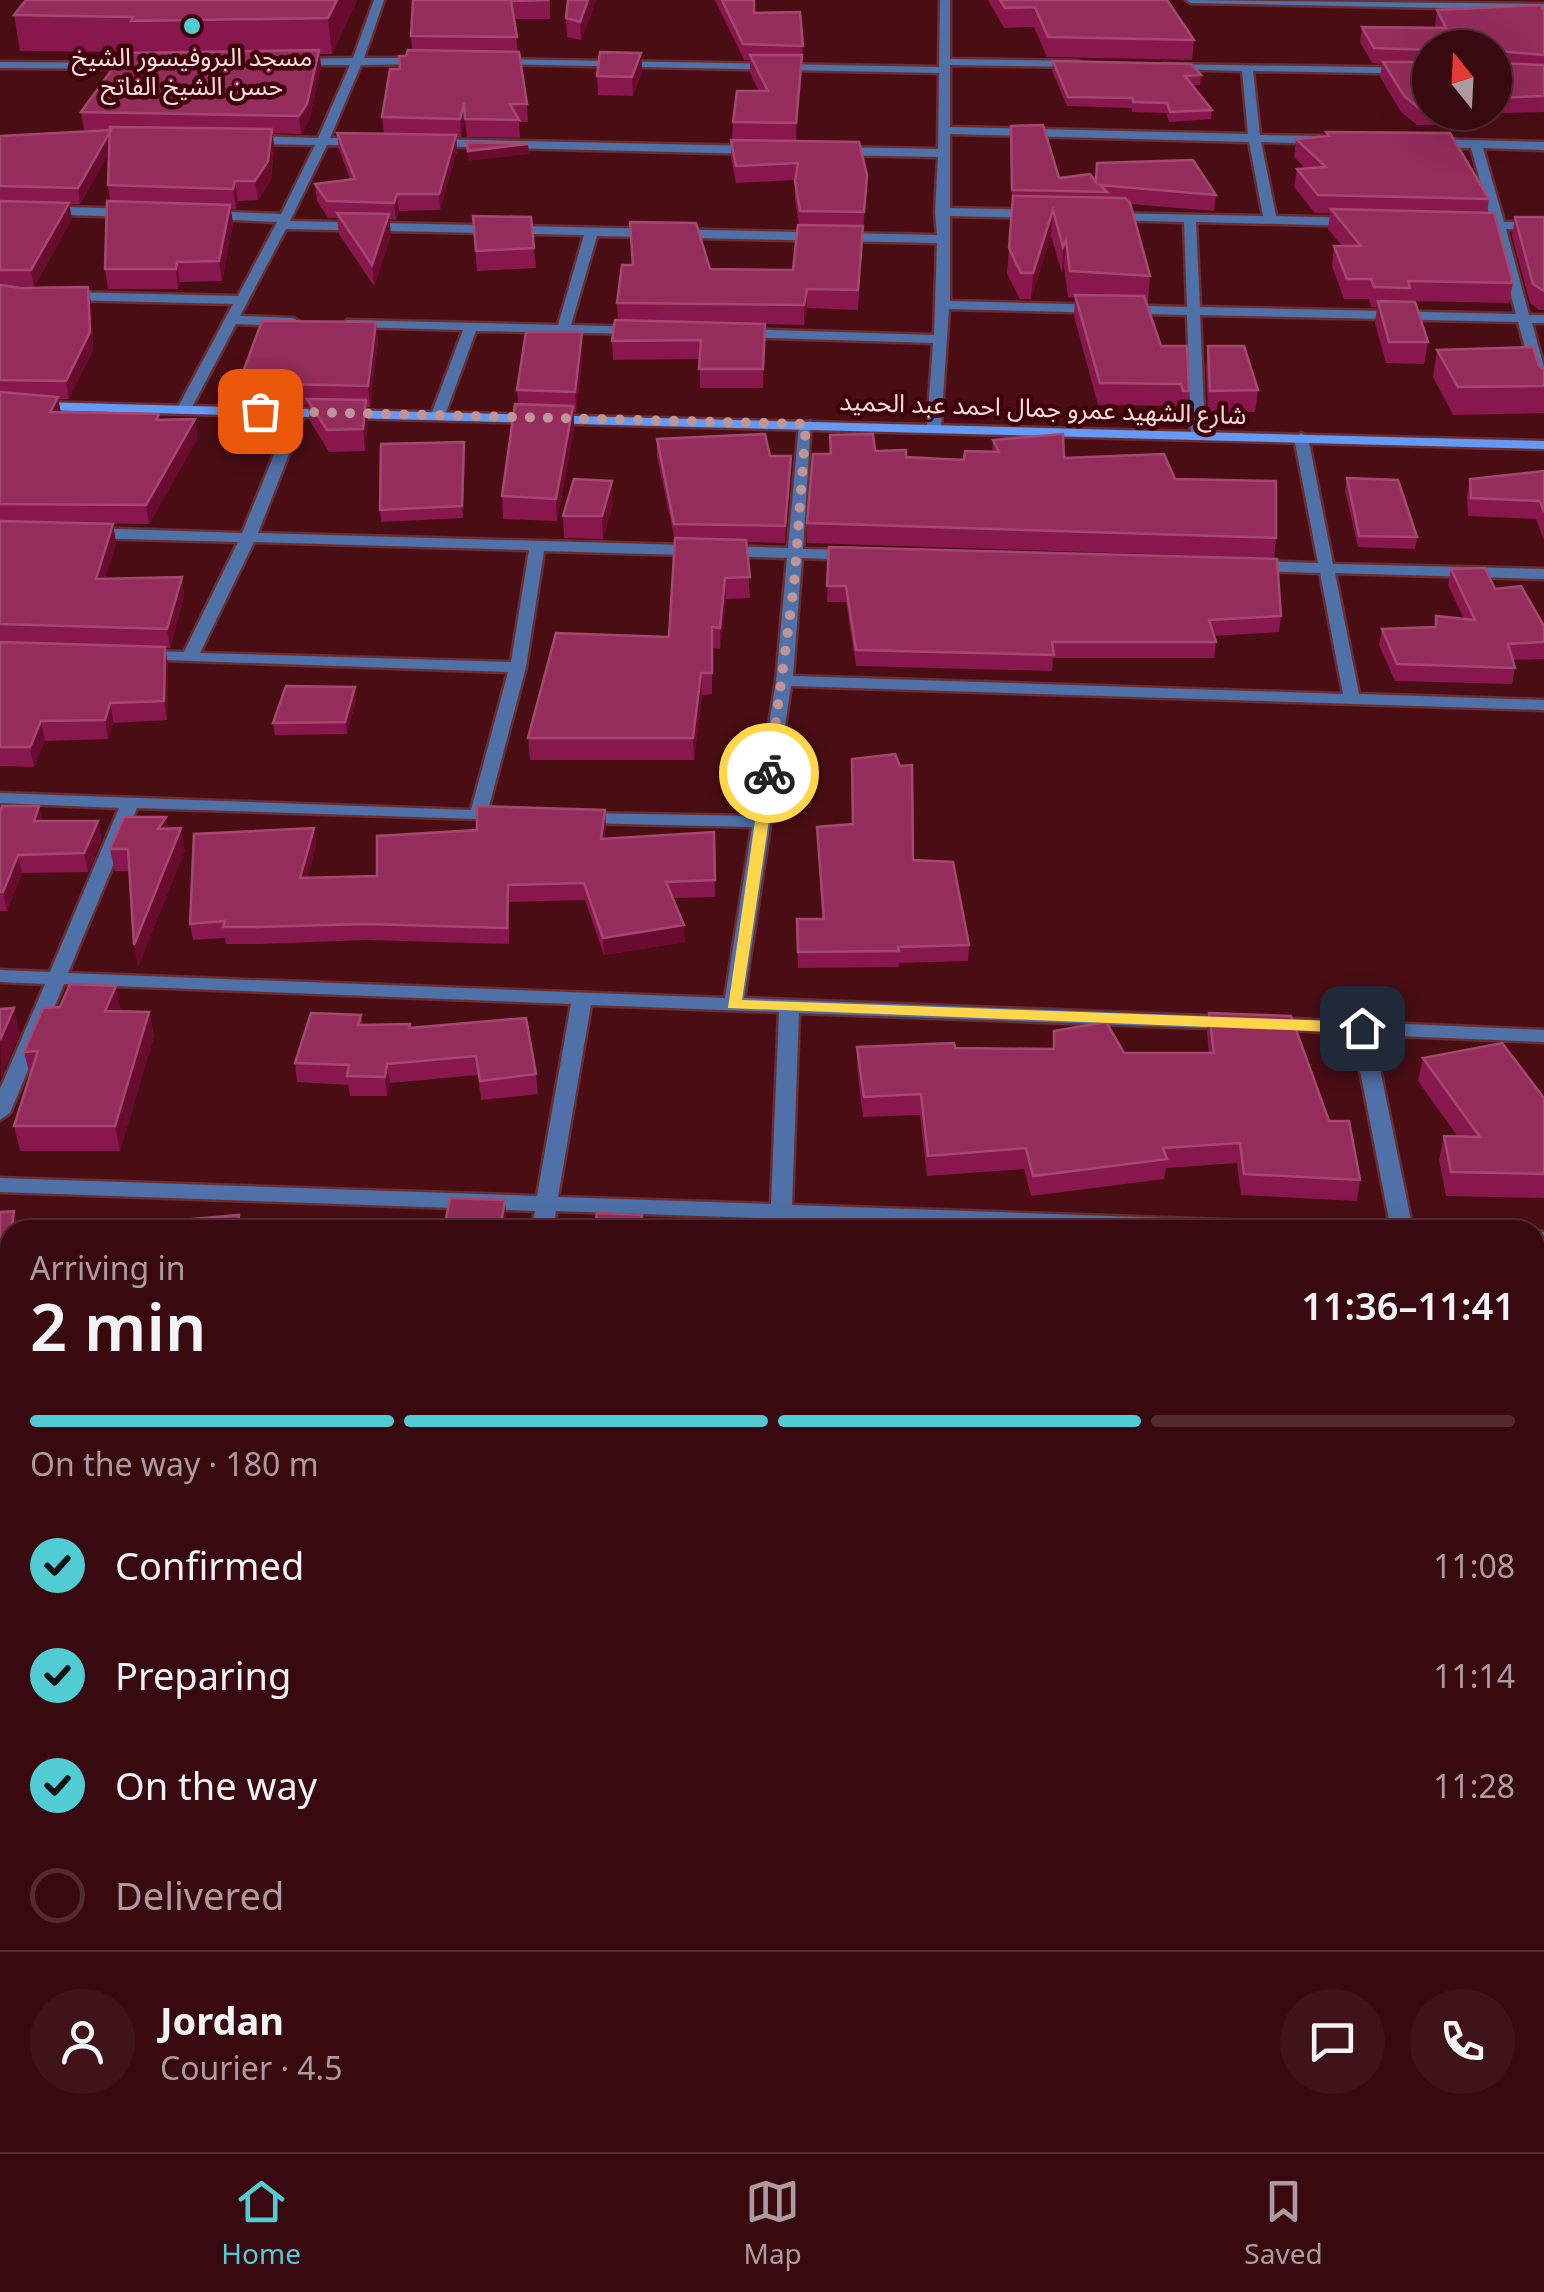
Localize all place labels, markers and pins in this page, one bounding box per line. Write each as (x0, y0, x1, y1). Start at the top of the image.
marker: مسجد البروفيسور الشيخ حسن الشيخ الفاتح (181, 15, 203, 37)
place label: مسجد البروفيسور الشيخ حسن الشيخ الفاتح (72, 39, 312, 105)
pin (218, 369, 303, 454)
pin (1320, 986, 1405, 1071)

